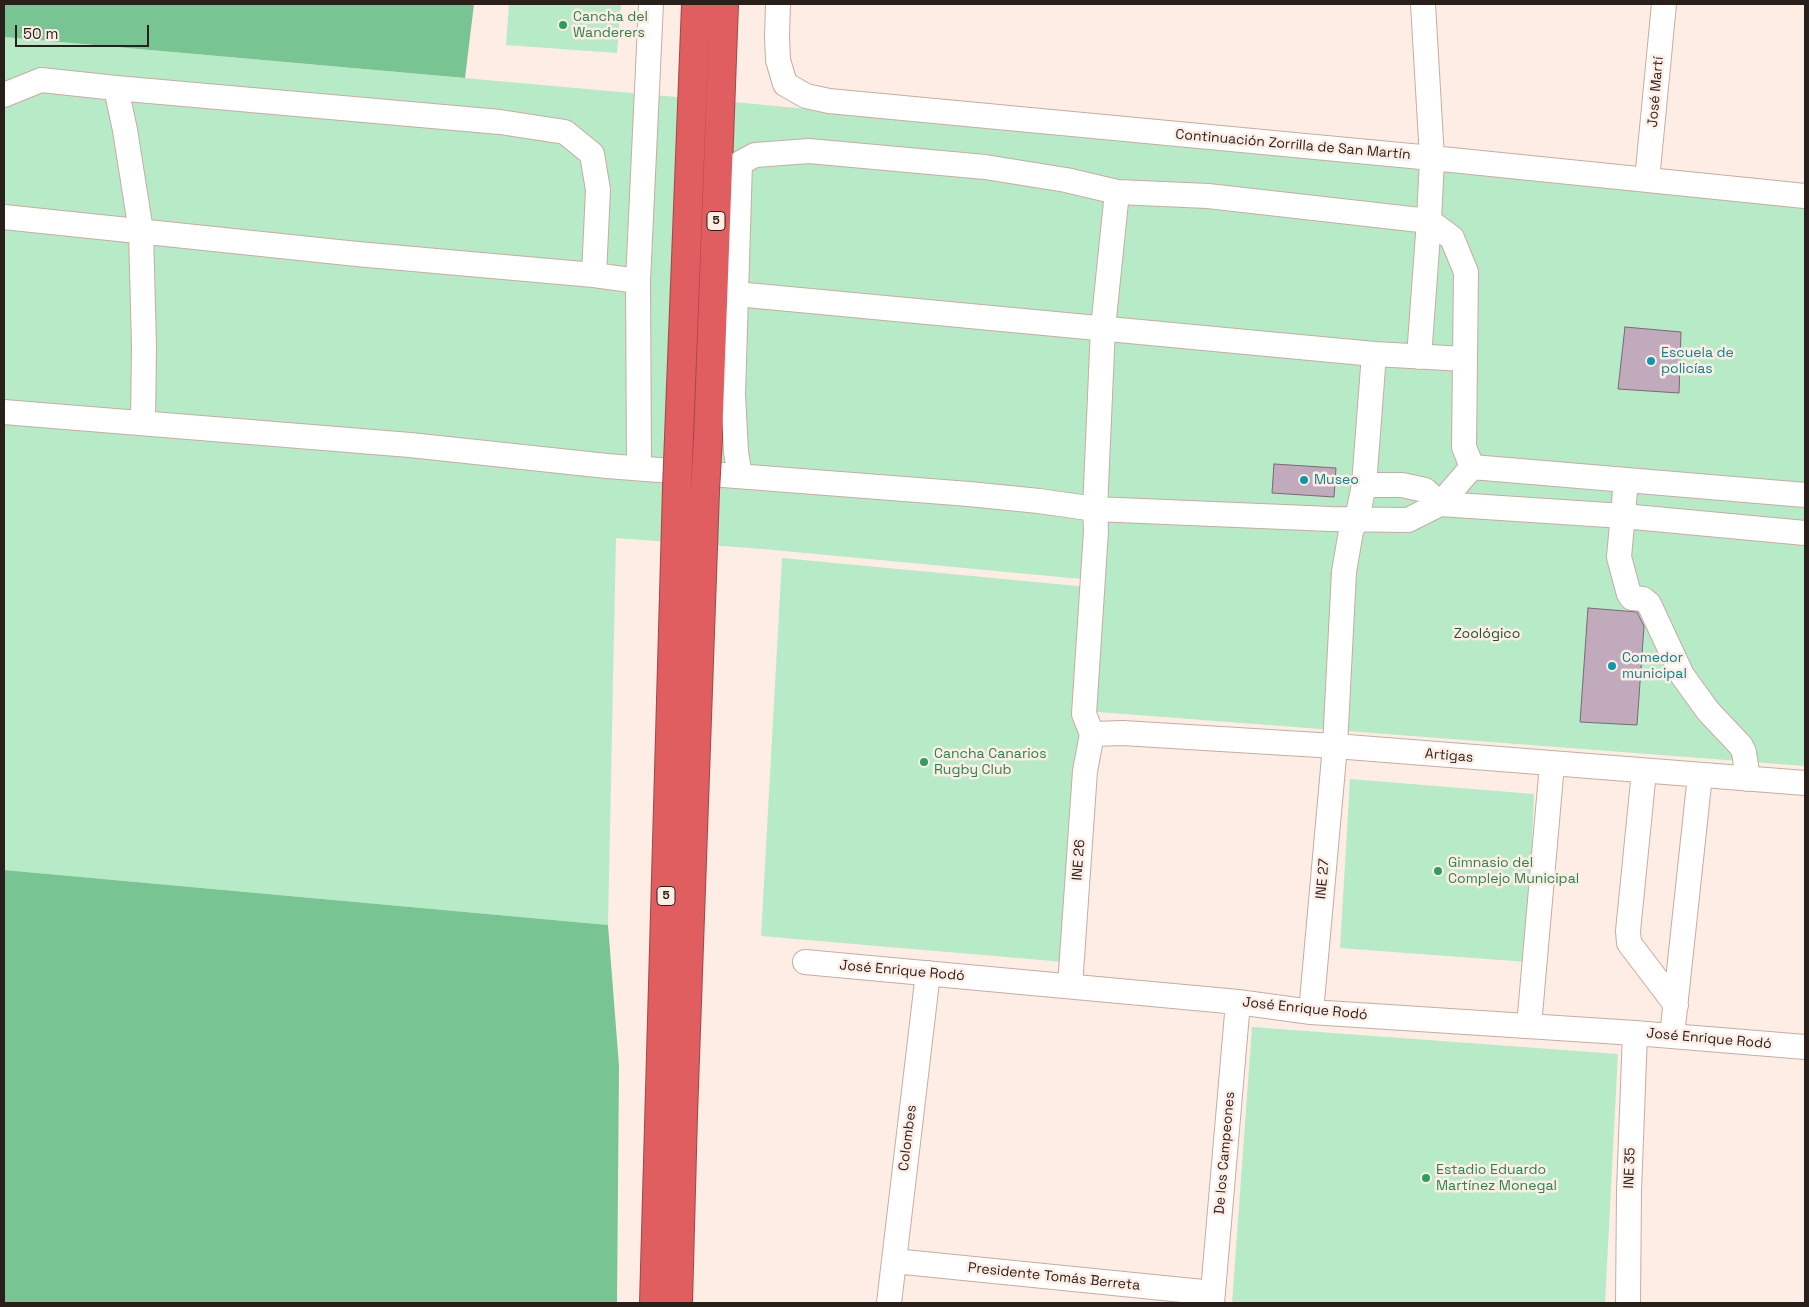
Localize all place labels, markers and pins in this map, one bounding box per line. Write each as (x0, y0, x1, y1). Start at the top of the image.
place label: Cancha del Wanderers (573, 9, 648, 41)
marker: Cancha del Wanderers (557, 19, 569, 31)
place label: Escuela de policías (1661, 345, 1734, 378)
marker: Escuela de policías (1645, 355, 1657, 367)
place label: Museo (1314, 472, 1359, 488)
marker: Museo (1298, 474, 1310, 486)
place label: Comedor municipal (1622, 650, 1687, 682)
marker: Comedor municipal (1606, 660, 1618, 672)
place label: Cancha Canarios Rugby Club (934, 746, 1047, 779)
marker: Cancha Canarios Rugby Club (918, 756, 930, 768)
place label: Gimnasio del Complejo Municipal (1448, 855, 1579, 888)
marker: Gimnasio del Complejo Municipal (1432, 865, 1444, 877)
place label: Estadio Eduardo Martínez Monegal (1436, 1162, 1557, 1194)
marker: Estadio Eduardo Martínez Monegal (1420, 1172, 1432, 1184)

